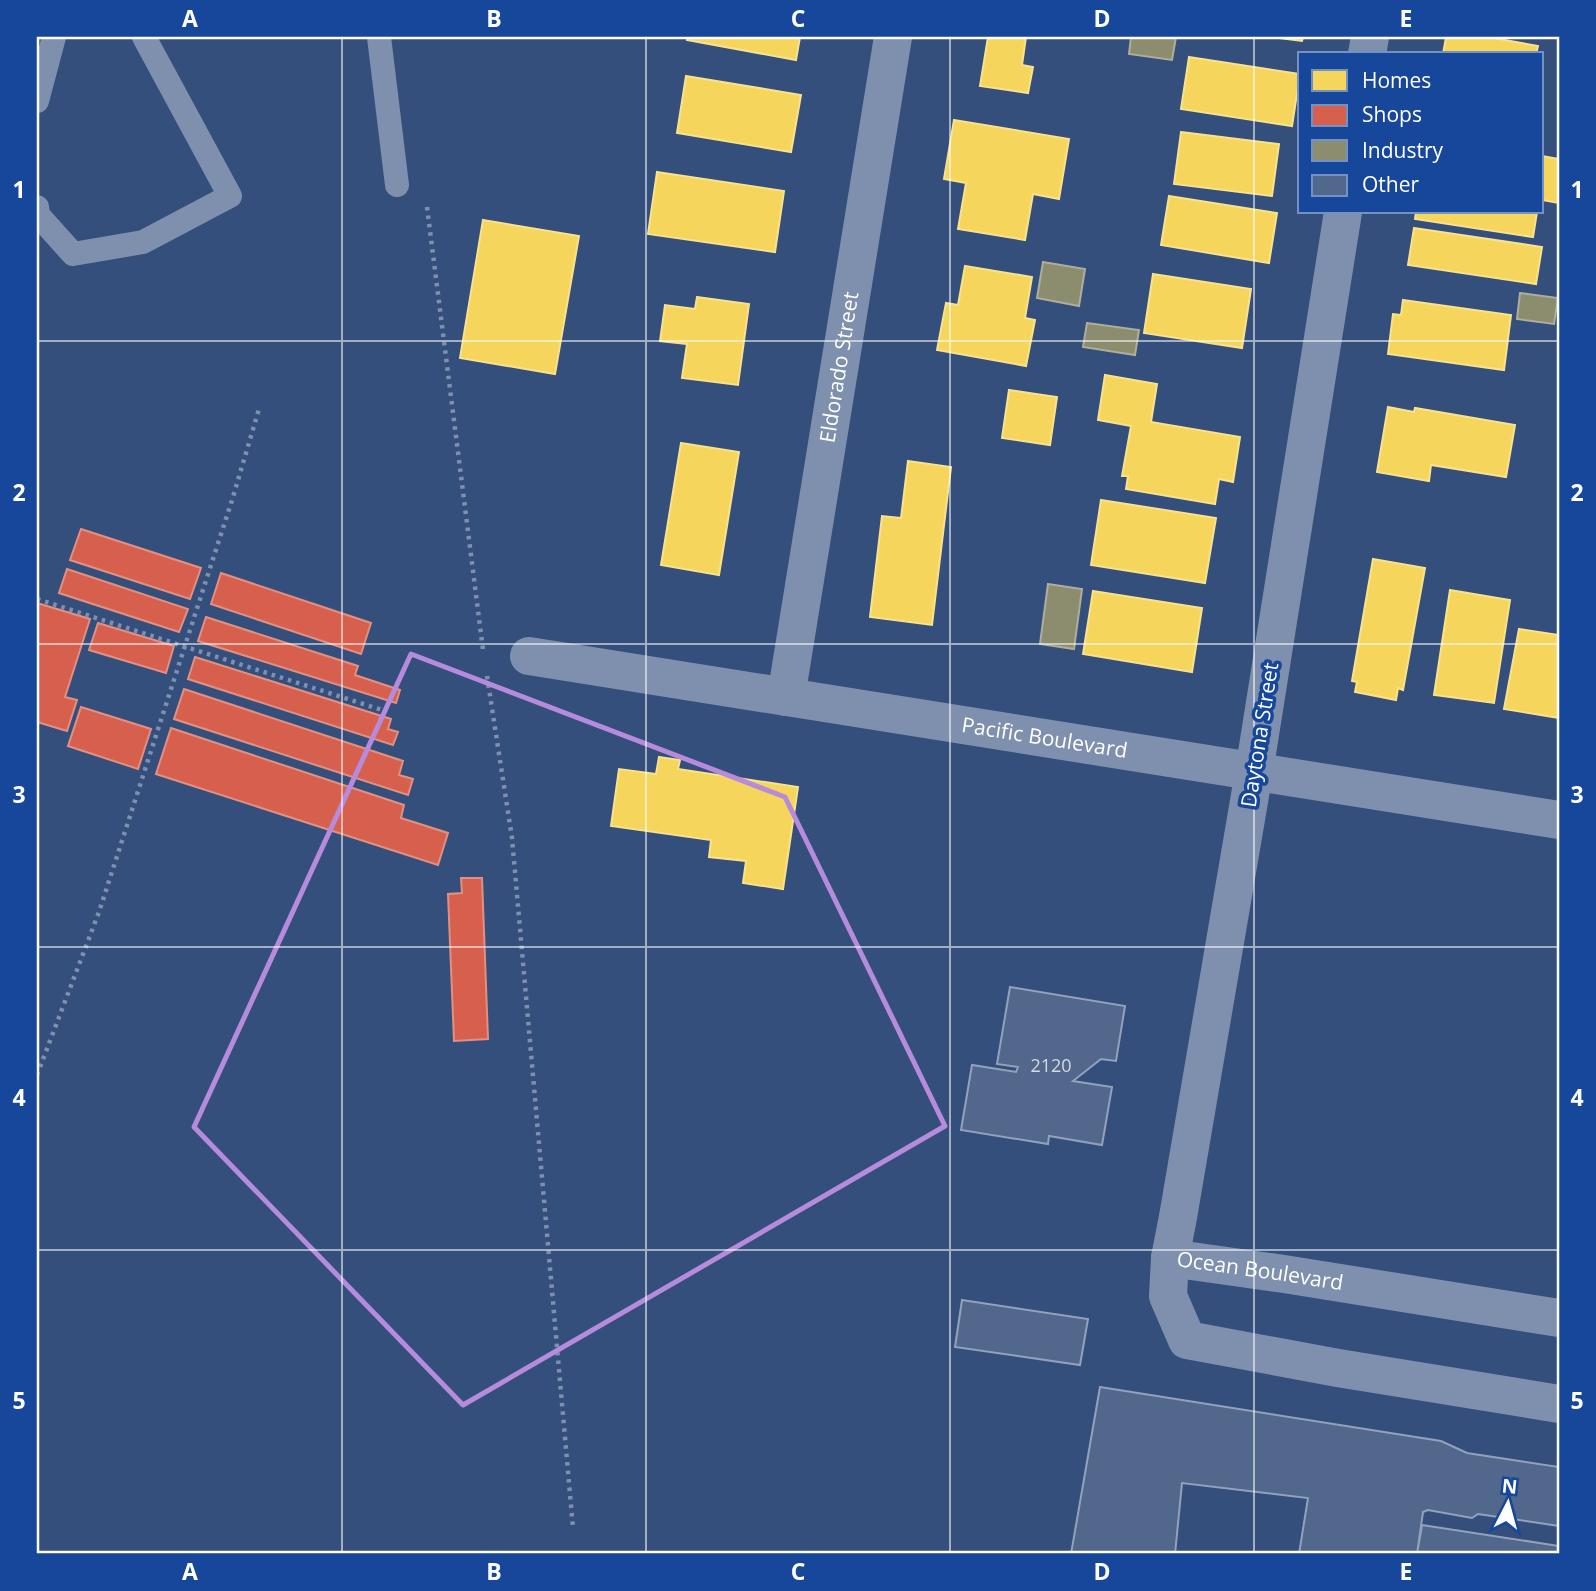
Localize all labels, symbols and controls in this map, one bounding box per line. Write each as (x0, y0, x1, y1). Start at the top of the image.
text: A (182, 2, 198, 34)
text: B (486, 2, 502, 34)
text: C (791, 2, 805, 34)
text: D (1093, 2, 1111, 34)
text: E (1400, 2, 1412, 34)
legend (1298, 52, 1544, 214)
text: Homes (1362, 66, 1431, 94)
text: Shops (1362, 100, 1422, 128)
text: Industry (1362, 136, 1444, 164)
text: Other (1362, 170, 1419, 198)
text: 1 (12, 173, 26, 205)
text: 1 (1570, 173, 1584, 205)
street label: Eldorado Street (812, 290, 864, 445)
text: 2 (12, 476, 26, 508)
text: 2 (1570, 476, 1584, 508)
street label: Daytona Street (1234, 660, 1284, 809)
street label: Pacific Boulevard (960, 710, 1130, 764)
text: 3 (12, 778, 26, 810)
text: 3 (1570, 778, 1584, 810)
house number: 2120 (1030, 1053, 1072, 1077)
text: 4 (12, 1081, 26, 1113)
text: 4 (1570, 1081, 1584, 1113)
street label: Ocean Boulevard (1175, 1244, 1346, 1296)
text: 5 (12, 1384, 26, 1416)
text: 5 (1570, 1384, 1584, 1416)
north arrow (1474, 1468, 1544, 1538)
text: N (1501, 1472, 1519, 1500)
text: A (182, 1555, 198, 1587)
text: B (486, 1555, 502, 1587)
text: C (791, 1555, 805, 1587)
text: D (1093, 1555, 1111, 1587)
text: E (1400, 1555, 1412, 1587)

